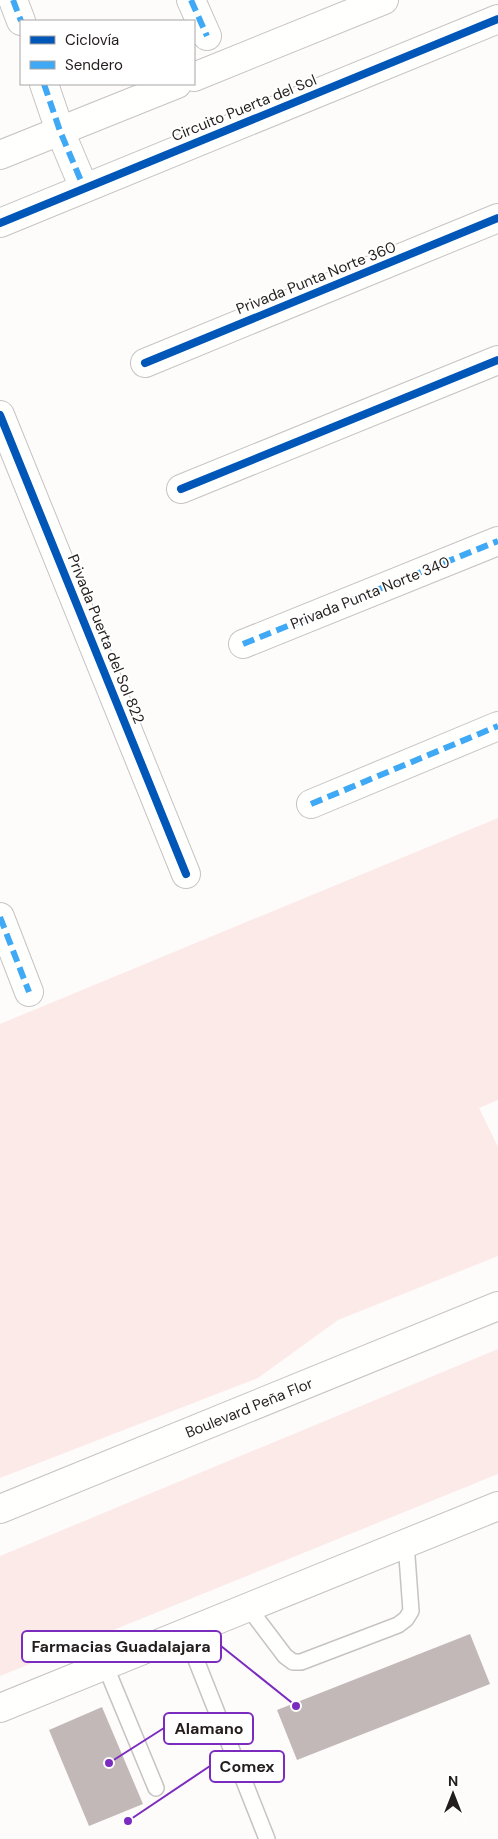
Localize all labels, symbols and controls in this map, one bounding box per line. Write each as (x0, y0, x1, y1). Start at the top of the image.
legend (20, 20, 195, 85)
text: Ciclovía (65, 30, 119, 50)
text: Sendero (65, 55, 123, 75)
street label: Circuito Puerta del Sol (169, 70, 319, 146)
street label: Privada Punta Norte 360 (233, 237, 399, 319)
street label: Privada Puerta del Sol 822 (63, 551, 149, 727)
street label: Privada Punta Norte 340 (287, 552, 453, 634)
street label: Boulevard Peña Flor (182, 1373, 316, 1443)
callout: Farmacias Guadalajara (22, 1631, 221, 1662)
text: Farmacias Guadalajara (31, 1636, 211, 1657)
callout: Alamano (164, 1713, 253, 1744)
text: Alamano (174, 1718, 244, 1739)
callout: Comex (210, 1751, 284, 1782)
text: Comex (220, 1756, 274, 1777)
north arrow (428, 1769, 478, 1819)
text: N (448, 1772, 458, 1790)

